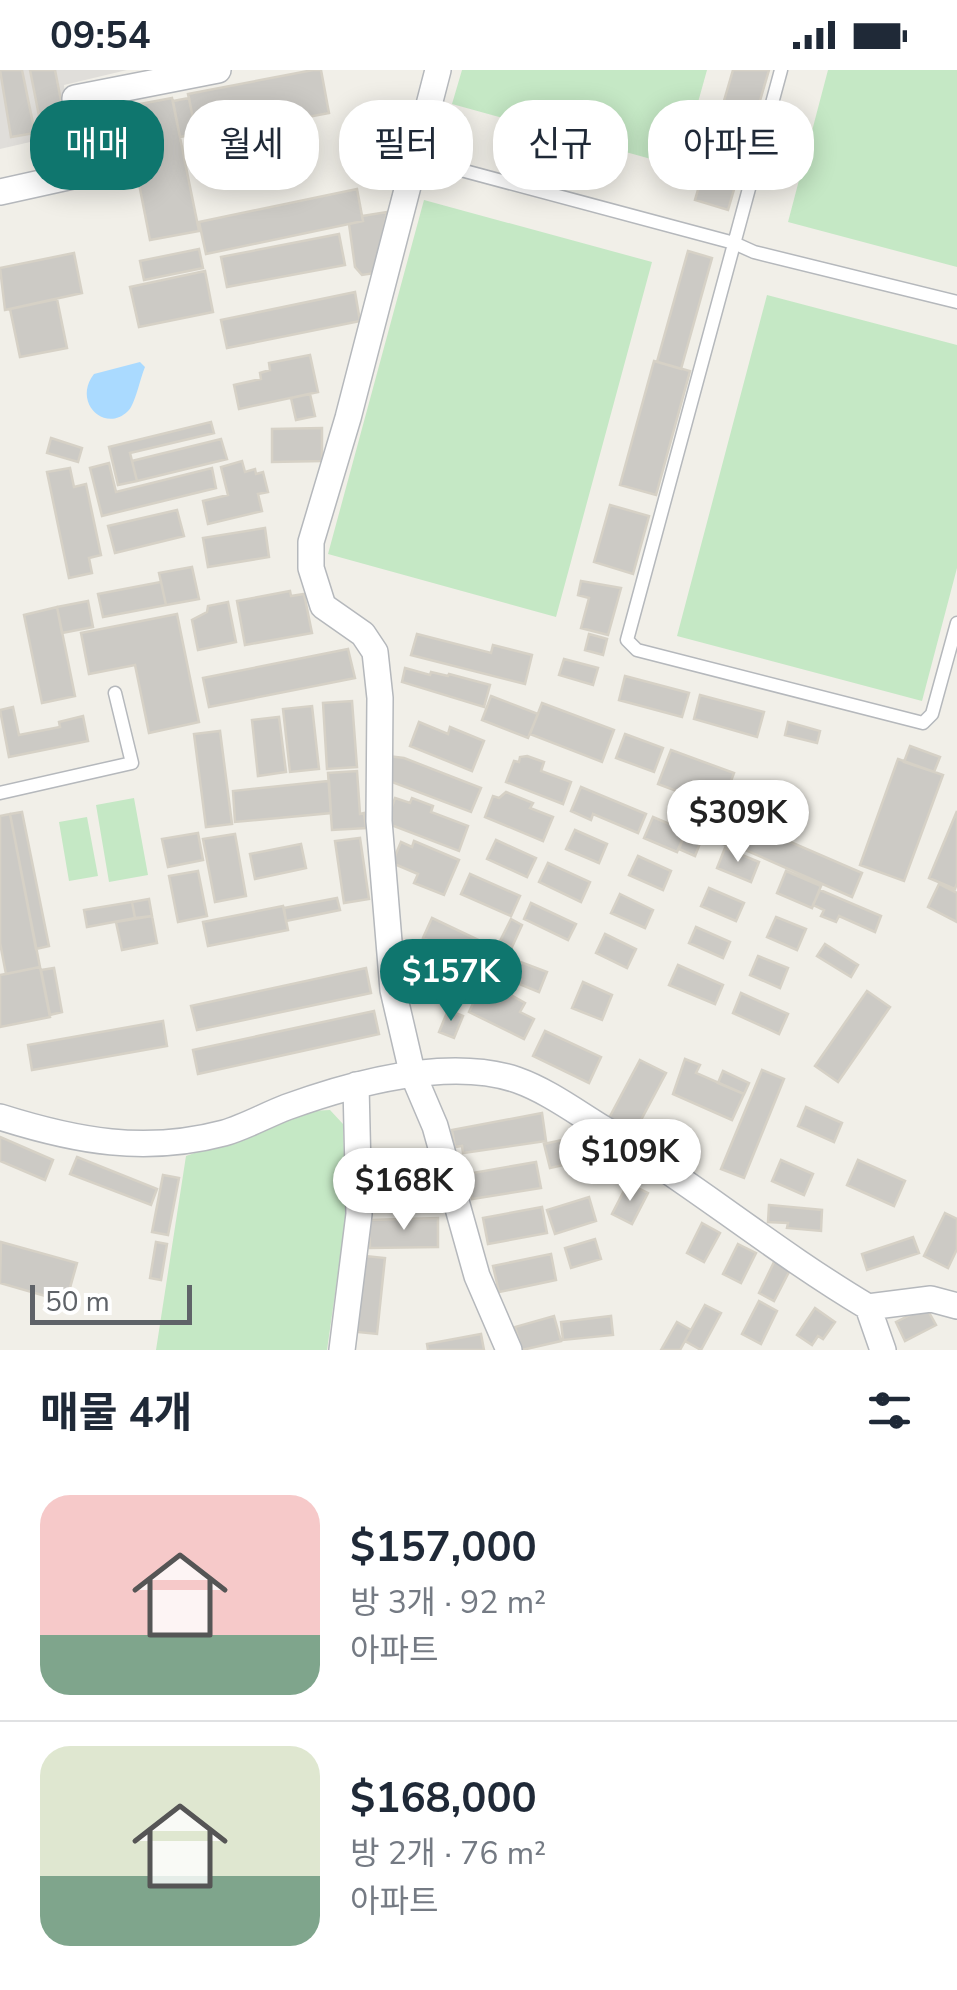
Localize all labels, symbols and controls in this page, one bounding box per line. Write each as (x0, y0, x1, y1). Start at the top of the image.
text: 09:54 (50, 10, 151, 61)
chip: 매매 (30, 100, 164, 190)
chip: 월세 (184, 100, 319, 190)
chip: 필터 (339, 100, 473, 190)
chip: 신규 (493, 100, 628, 190)
chip: 아파트 (648, 100, 814, 190)
pin: $309K (668, 780, 808, 865)
text: $309K (689, 791, 787, 834)
pin: $157K (381, 939, 521, 1024)
text: $157K (402, 950, 500, 993)
pin: $109K (560, 1119, 700, 1204)
text: $109K (581, 1130, 679, 1173)
pin: $168K (334, 1148, 474, 1233)
text: $168K (355, 1159, 453, 1202)
scale bar (30, 1280, 192, 1324)
text: 50 m (45, 1283, 110, 1321)
icon: filters (862, 1383, 917, 1438)
text: 매물 4개 (40, 1385, 192, 1442)
text: $157,000 (350, 1519, 537, 1576)
icon: home (120, 1535, 240, 1655)
text: 방 3개 · 92 m² (350, 1581, 546, 1624)
text: 아파트 (350, 1629, 438, 1672)
text: $168,000 (350, 1770, 537, 1827)
icon: home (120, 1786, 240, 1906)
text: 방 2개 · 76 m² (350, 1832, 546, 1875)
text: 아파트 (350, 1880, 438, 1923)

